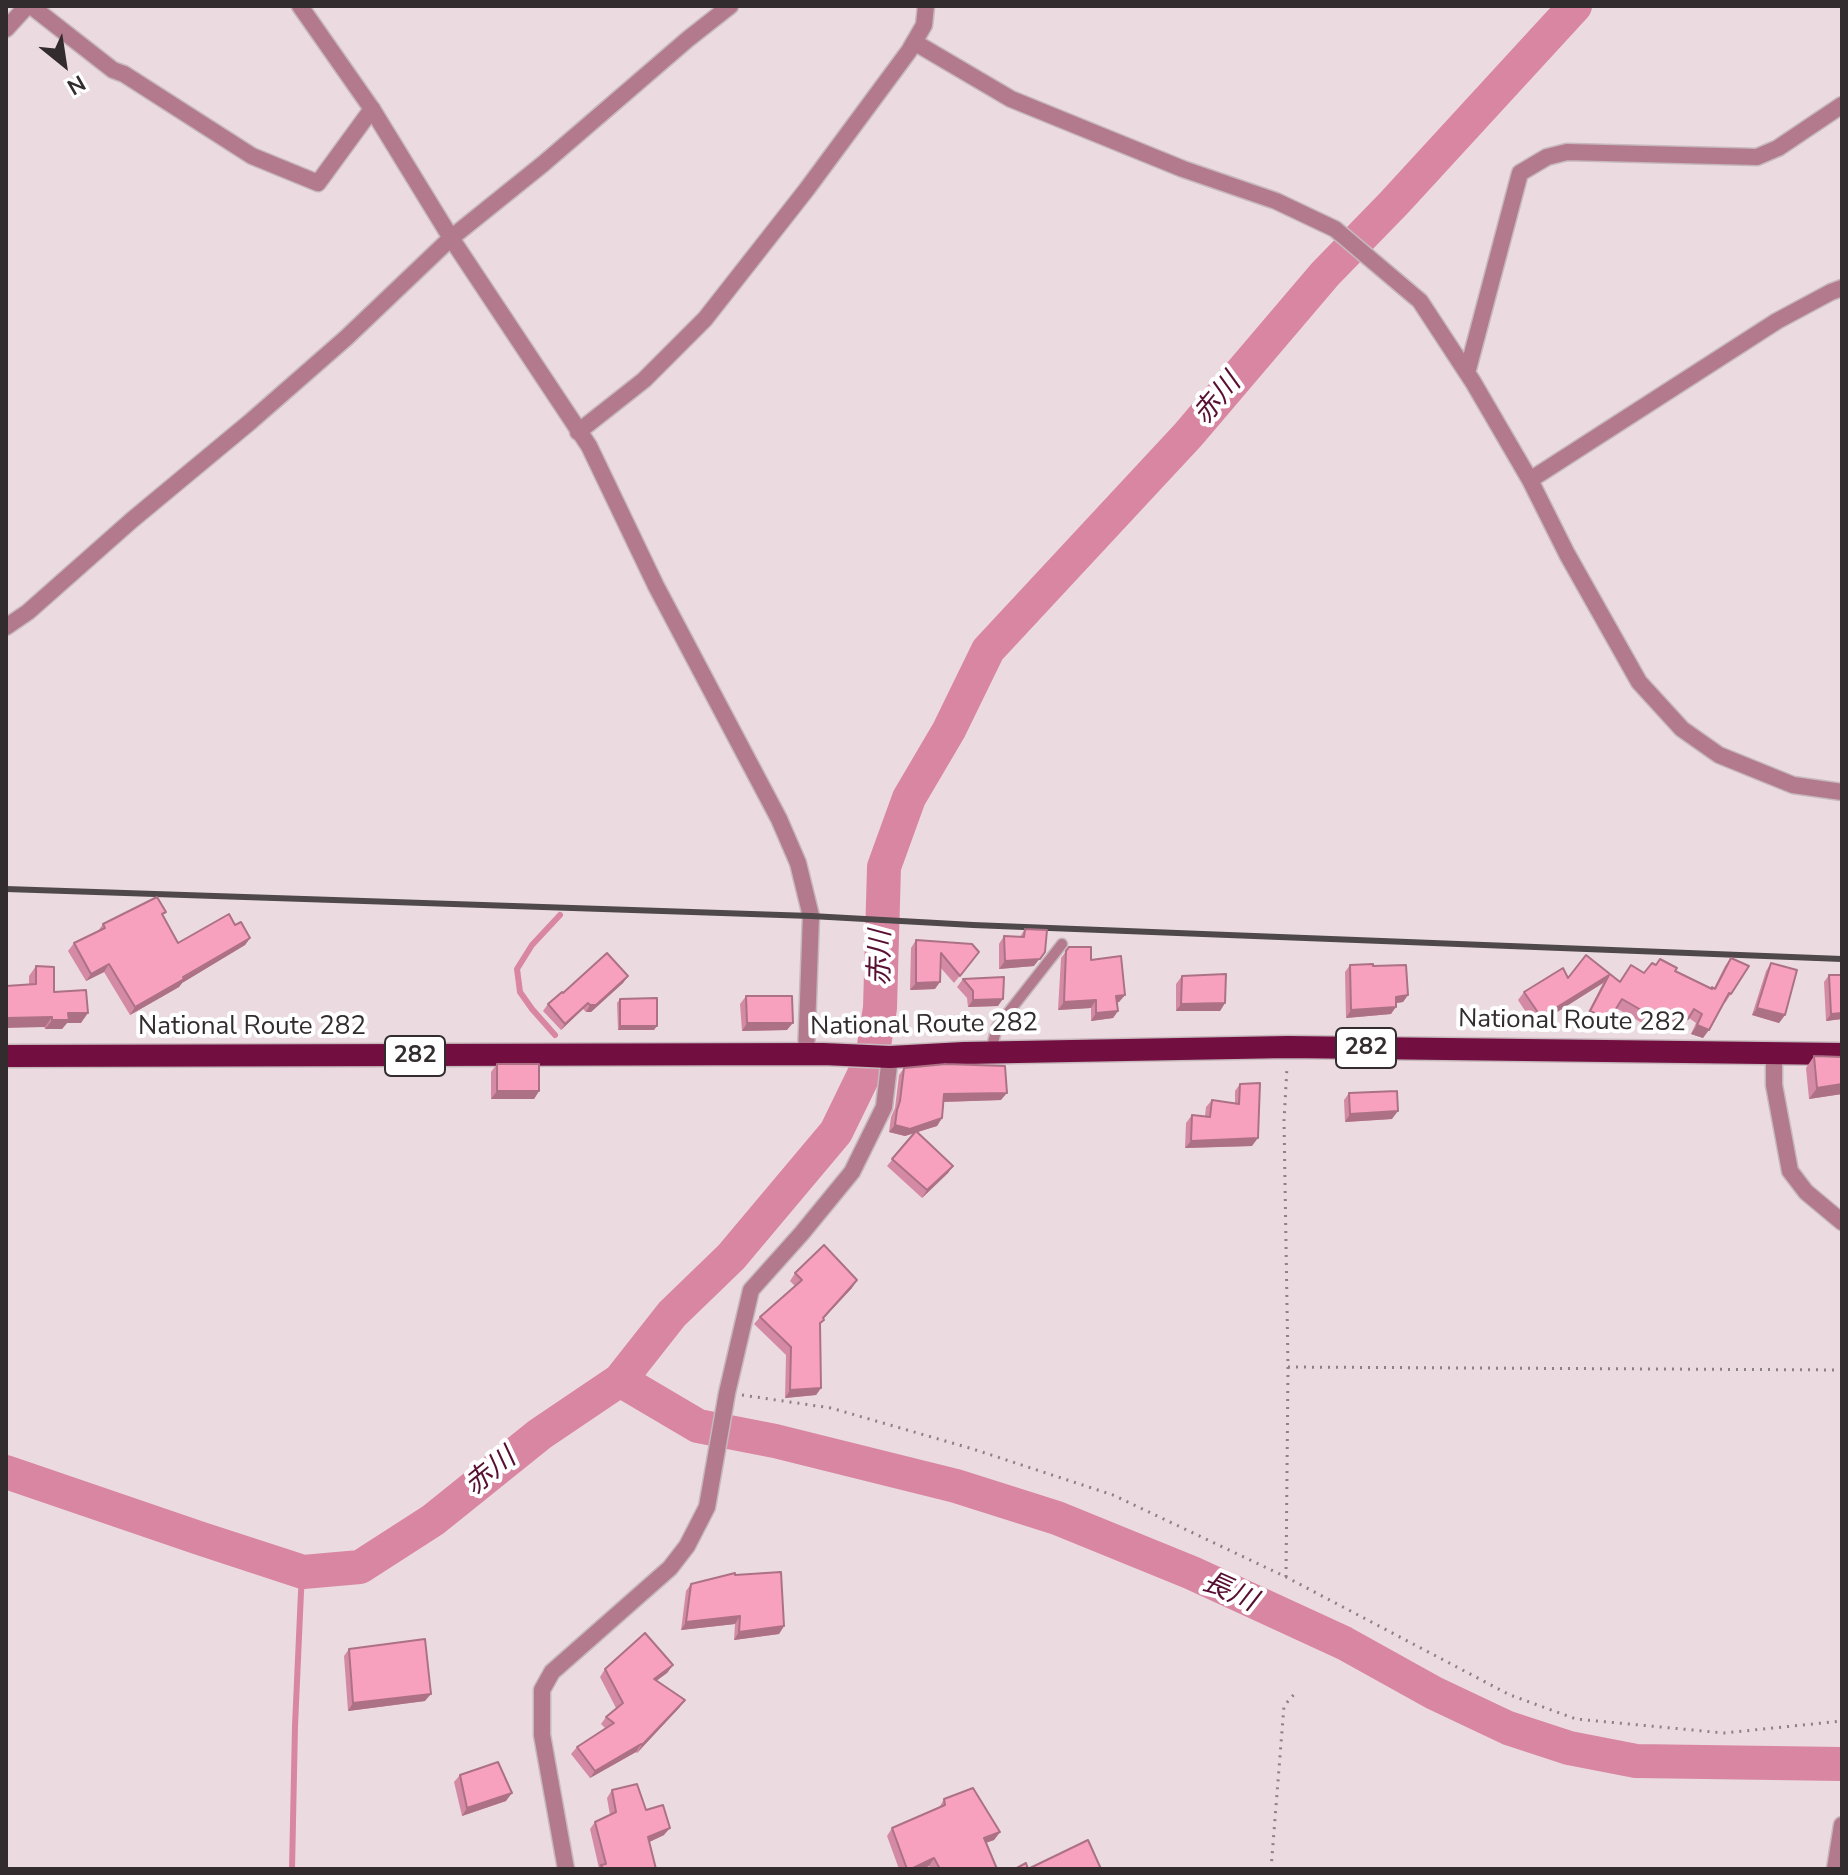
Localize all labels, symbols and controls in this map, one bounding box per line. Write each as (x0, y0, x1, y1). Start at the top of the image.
north arrow (24, 24, 104, 104)
text: N (61, 68, 91, 102)
water label: 赤川 (1187, 368, 1249, 432)
water label: 赤川 (865, 930, 899, 986)
street label: National Route 282 (1458, 1004, 1686, 1040)
street label: National Route 282 (810, 1008, 1038, 1044)
street label: National Route 282 (138, 1012, 366, 1044)
road number: 282 (1336, 1028, 1396, 1068)
road number: 282 (385, 1036, 445, 1076)
water label: 赤川 (459, 1442, 523, 1504)
water label: 長川 (1197, 1566, 1261, 1620)

